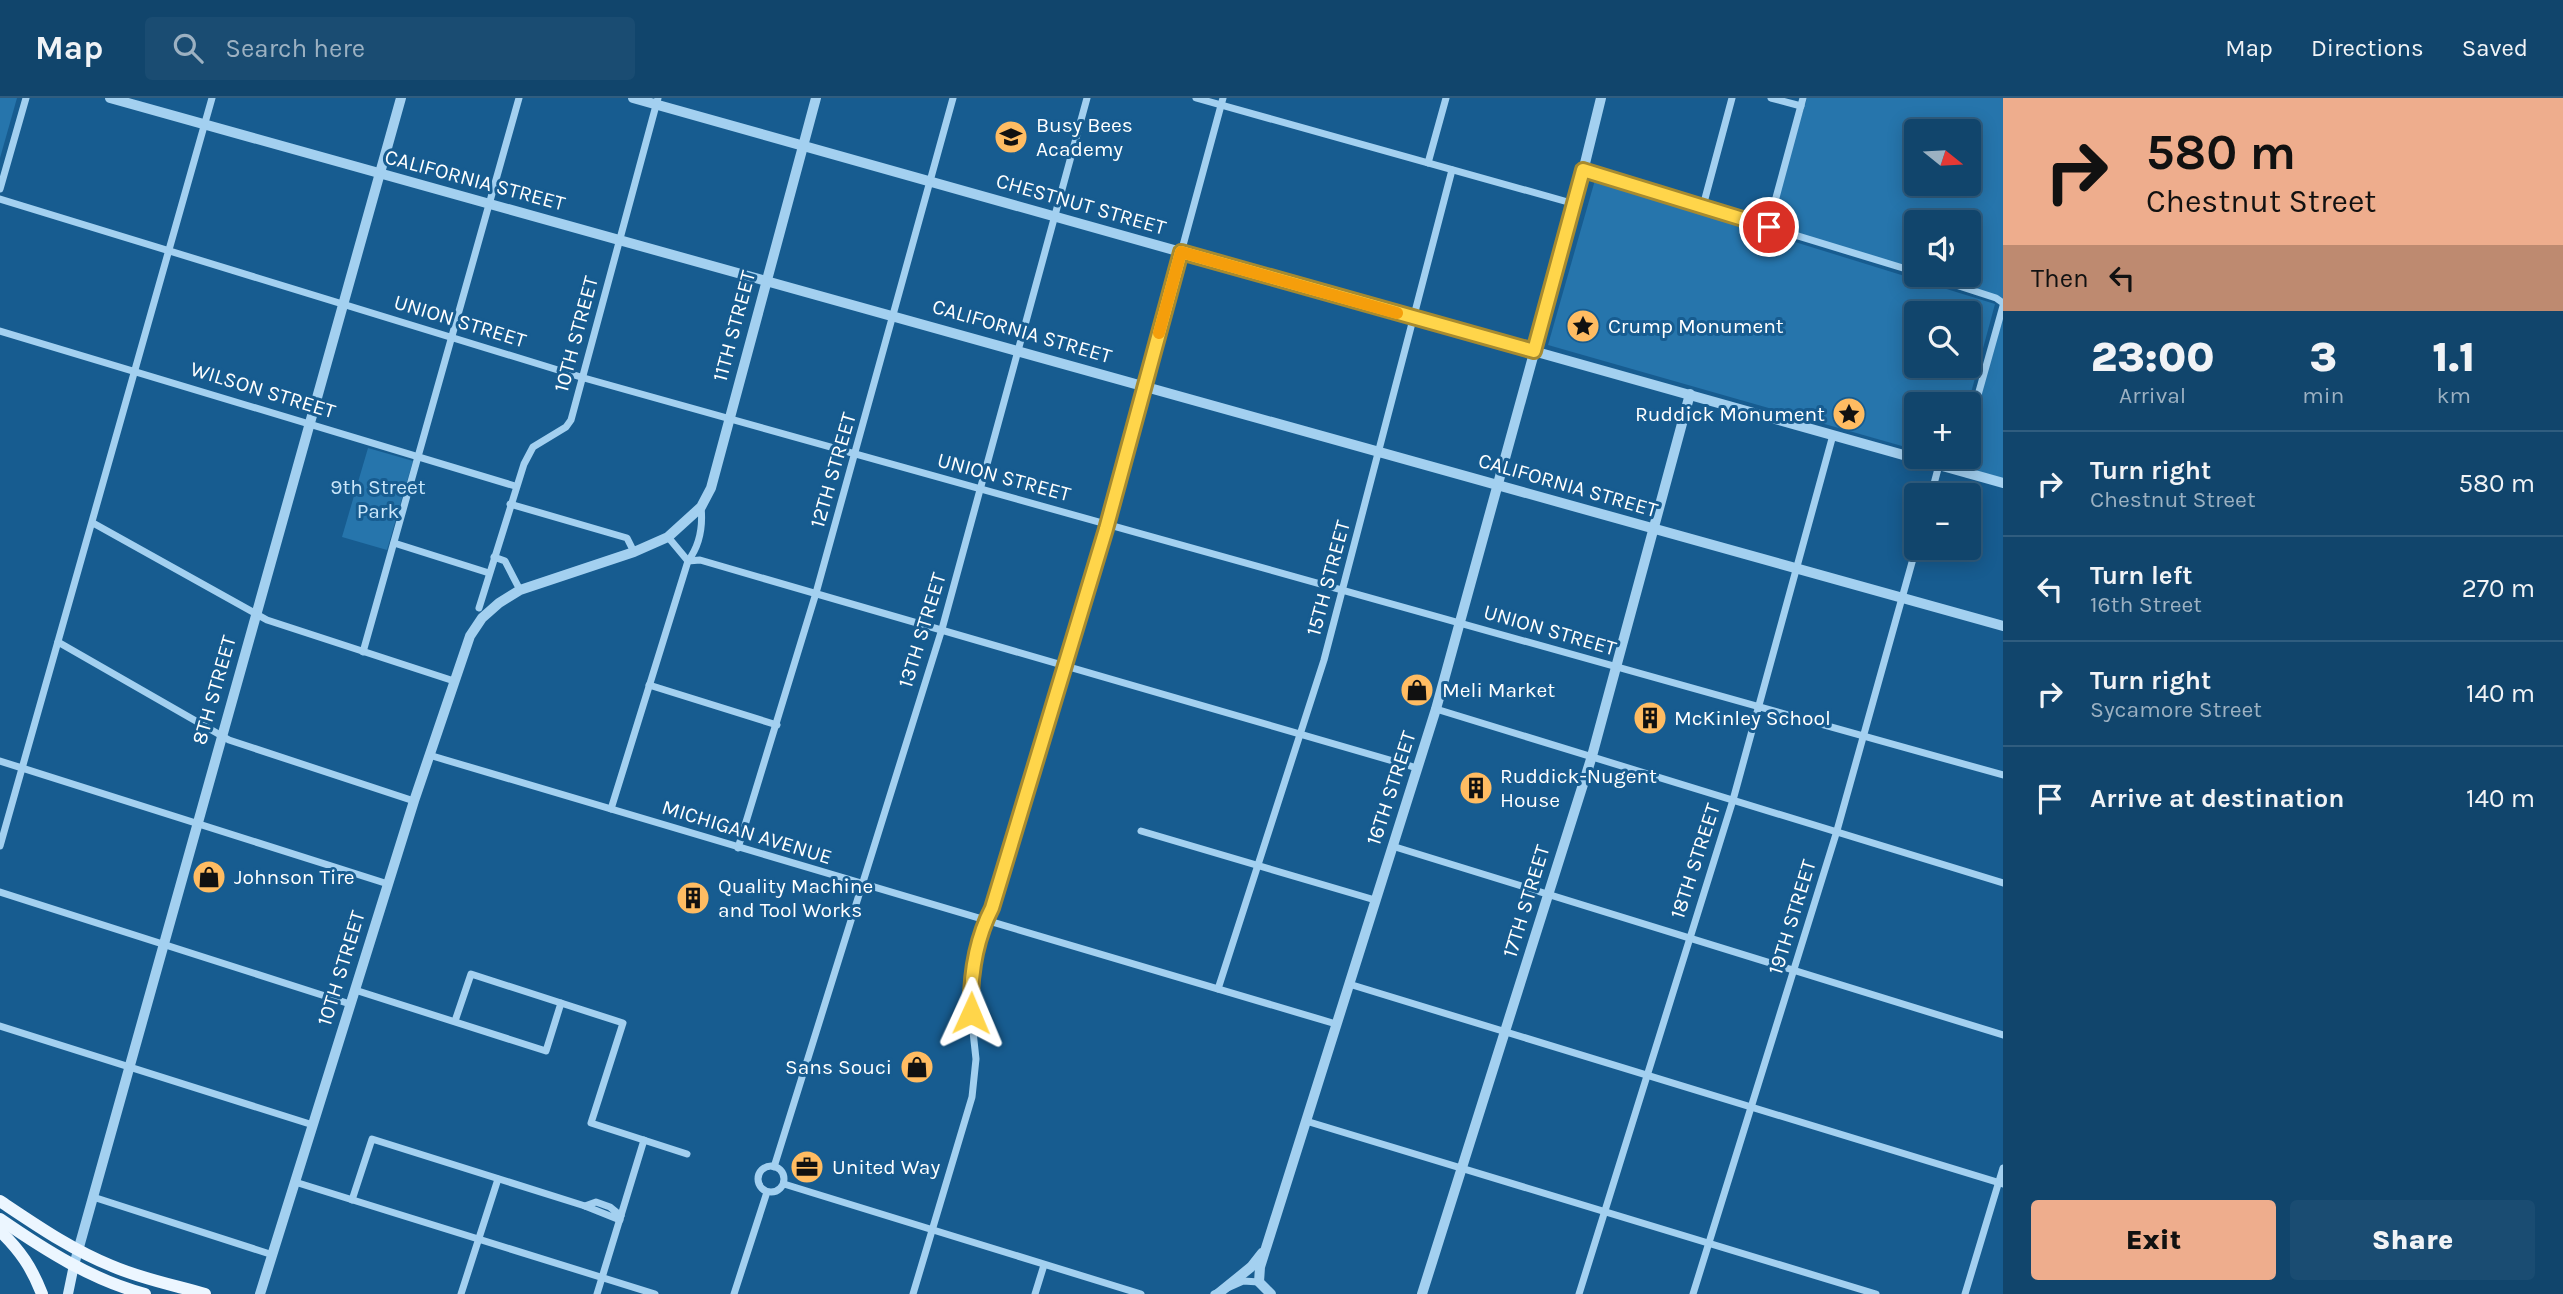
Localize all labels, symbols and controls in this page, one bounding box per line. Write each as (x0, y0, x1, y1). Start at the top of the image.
search box (145, 17, 635, 80)
text: Map (35, 29, 103, 67)
icon: search (169, 29, 207, 67)
text: Search here (225, 33, 365, 64)
text: Map (2225, 34, 2273, 62)
text: Directions (2311, 34, 2424, 62)
text: Saved (2462, 34, 2528, 62)
place label: Busy Bees Academy (1036, 113, 1133, 161)
school or university icon: Busy Bees Academy (992, 118, 1030, 156)
north arrow (1904, 119, 1981, 196)
map controls (1904, 119, 1981, 560)
text: 580 m (2146, 124, 2296, 181)
icon: right (2031, 126, 2122, 217)
street label: CALIFORNIA STREET (382, 144, 568, 216)
street label: CHESTNUT STREET (993, 168, 1169, 240)
text: Chestnut Street (2146, 183, 2376, 220)
pin (1739, 197, 1799, 257)
icon: arrive (1750, 208, 1788, 246)
button: sound (1904, 210, 1981, 287)
icon: left (2103, 259, 2141, 297)
text: Then (2031, 263, 2089, 294)
street label: 11TH STREET (708, 268, 760, 384)
street label: 10TH STREET (549, 273, 603, 395)
street label: UNION STREET (391, 289, 530, 353)
street label: CALIFORNIA STREET (930, 294, 1115, 368)
button: search (1904, 301, 1981, 378)
place icon: Crump Monument (1564, 307, 1602, 345)
place label: Crump Monument (1608, 314, 1784, 338)
text: 23:00 (2091, 332, 2214, 382)
text: 3 (2310, 332, 2337, 382)
text: 1.1 (2432, 332, 2475, 382)
street label: WILSON STREET (188, 357, 339, 424)
text: Arrival (2119, 382, 2186, 409)
text: min (2302, 382, 2345, 409)
text: km (2436, 382, 2471, 409)
button: + (1904, 392, 1981, 469)
place icon: Ruddick Monument (1830, 395, 1868, 433)
place label: Ruddick Monument (1635, 402, 1825, 426)
street label: 12TH STREET (805, 409, 861, 530)
street label: UNION STREET (935, 448, 1074, 506)
street label: CALIFORNIA STREET (1476, 448, 1661, 522)
text: Turn right (2090, 455, 2211, 486)
icon: right (2031, 465, 2069, 503)
text: 580 m (2458, 468, 2535, 499)
park label: 9th Street Park (330, 475, 426, 523)
button: − (1904, 483, 1981, 560)
text: Chestnut Street (2090, 486, 2256, 513)
street label: 15TH STREET (1301, 517, 1355, 638)
text: Turn left (2090, 560, 2192, 591)
street label: 13TH STREET (893, 569, 951, 690)
icon: left (2031, 570, 2069, 608)
text: 270 m (2462, 573, 2535, 604)
text: 16th Street (2090, 591, 2202, 618)
street label: UNION STREET (1481, 600, 1620, 661)
street label: 8TH STREET (187, 632, 241, 747)
text: Turn right (2090, 665, 2211, 696)
shop icon: Meli Market (1398, 671, 1436, 709)
icon: right (2031, 675, 2069, 713)
place label: Meli Market (1442, 678, 1555, 702)
text: 140 m (2466, 678, 2535, 709)
text: Sycamore Street (2090, 696, 2262, 723)
building icon: McKinley School (1631, 699, 1669, 737)
place label: McKinley School (1674, 706, 1831, 730)
street label: 16TH STREET (1361, 727, 1421, 848)
place label: Ruddick-Nugent House (1500, 764, 1657, 812)
building icon: Ruddick-Nugent House (1457, 769, 1495, 807)
icon: arrive (2031, 780, 2069, 818)
text: Arrive at destination (2090, 783, 2344, 814)
text: 140 m (2466, 783, 2535, 814)
street label: MICHIGAN AVENUE (659, 795, 835, 869)
street label: 18TH STREET (1665, 800, 1725, 922)
street label: 17TH STREET (1497, 841, 1555, 960)
street label: 19TH STREET (1763, 856, 1821, 977)
shop icon: Johnson Tire (190, 858, 228, 896)
place label: Johnson Tire (234, 865, 355, 889)
place label: Quality Machine and Tool Works (718, 874, 873, 922)
building icon: Quality Machine and Tool Works (674, 879, 712, 917)
street label: 10TH STREET (312, 907, 370, 1028)
position arrow (934, 976, 1008, 1050)
shop icon: Sans Souci (898, 1048, 936, 1086)
place label: Sans Souci (785, 1055, 892, 1079)
office icon: United Way (788, 1148, 826, 1186)
place label: United Way (832, 1155, 940, 1179)
button: Exit (2031, 1200, 2276, 1280)
button: Share (2290, 1200, 2535, 1280)

